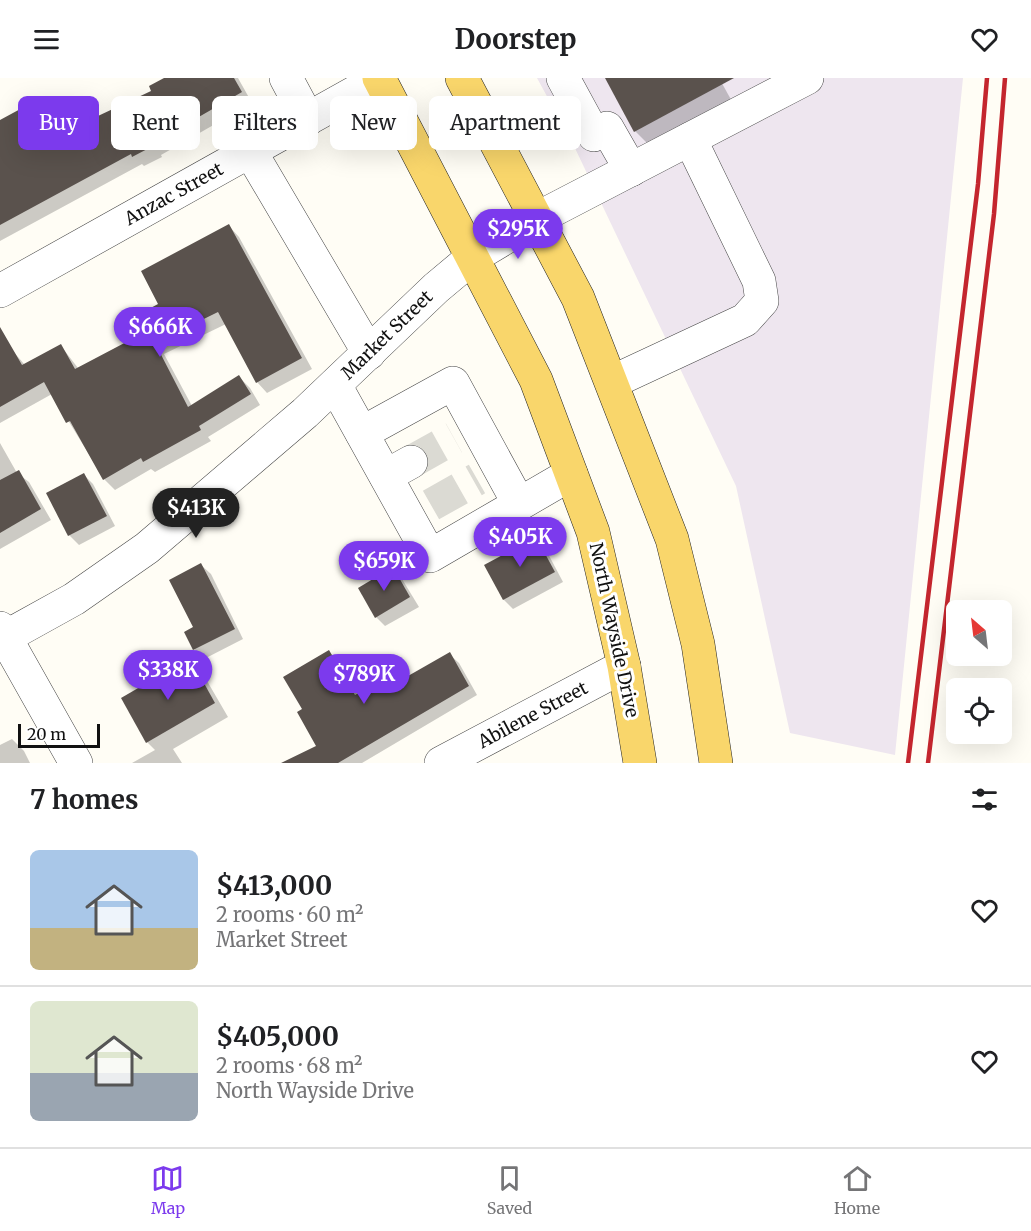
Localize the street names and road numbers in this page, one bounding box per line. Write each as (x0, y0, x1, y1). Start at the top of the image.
street label: Anzac Street (119, 157, 227, 231)
street label: Market Street (336, 285, 437, 384)
street label: North Wayside Drive (585, 540, 644, 719)
street label: Abilene Street (473, 676, 592, 754)

